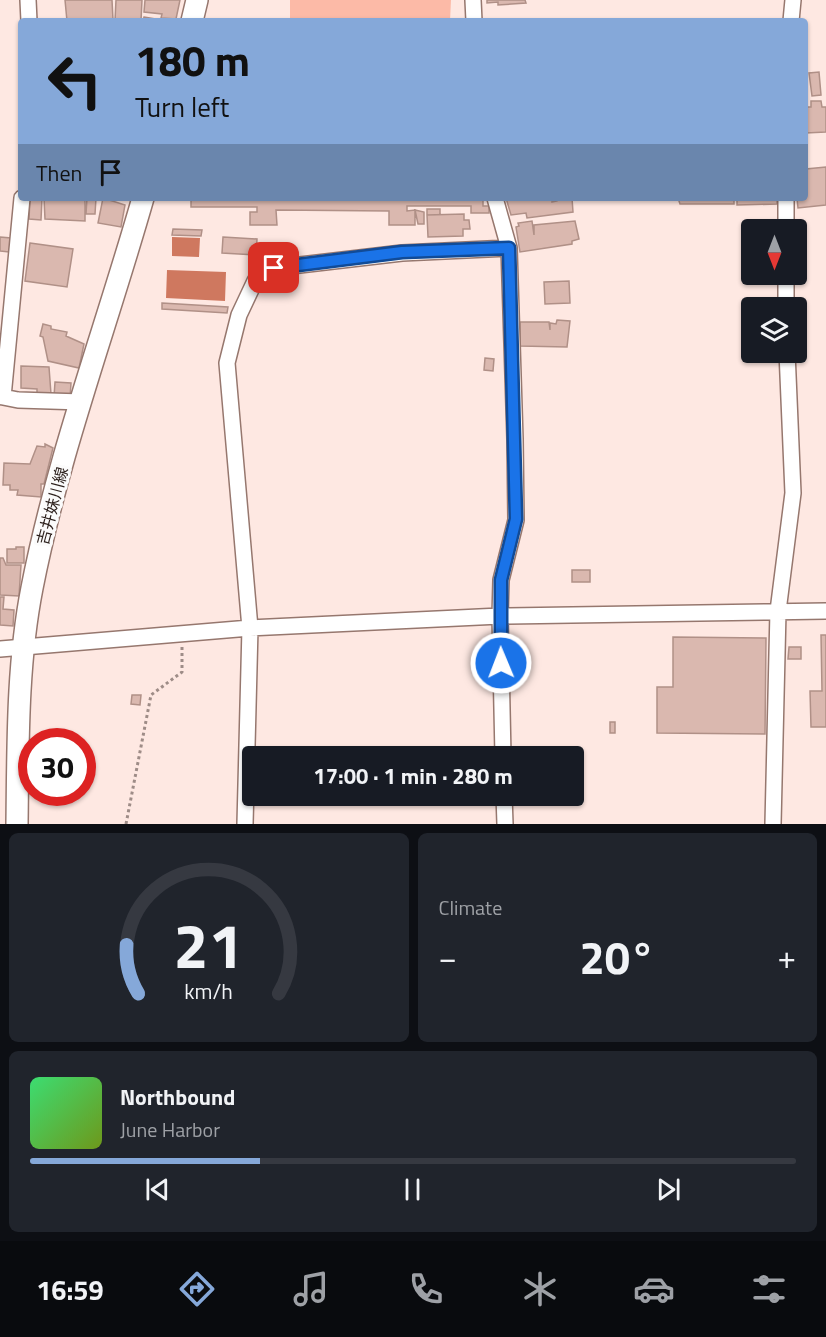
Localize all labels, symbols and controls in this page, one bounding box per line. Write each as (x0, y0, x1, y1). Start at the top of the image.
text: 180 m (135, 28, 250, 92)
icon: left (36, 42, 114, 120)
text: Turn left (135, 86, 229, 127)
text: Then (36, 156, 82, 190)
icon: arrive (94, 156, 127, 189)
north arrow (741, 219, 807, 285)
map controls (741, 219, 807, 363)
pin (248, 242, 299, 293)
icon: arrive (257, 251, 290, 284)
button: layers (741, 297, 807, 363)
street label: 吉井妹川線 (30, 464, 74, 548)
position arrow (469, 631, 533, 695)
speed limit sign: 30 (18, 728, 96, 806)
text: 17:00 · 1 min · 280 m (313, 759, 513, 793)
text: Climate (439, 892, 502, 923)
text: 21 (174, 897, 244, 992)
text: 20° (579, 923, 655, 991)
text: − (439, 932, 457, 982)
text: + (778, 932, 796, 982)
text: km/h (184, 976, 233, 1008)
text: Northbound (120, 1080, 235, 1114)
text: June Harbor (120, 1114, 220, 1145)
icon: previous (141, 1173, 174, 1206)
icon: pause (396, 1173, 429, 1206)
icon: next (652, 1173, 685, 1206)
icon: directions (176, 1268, 218, 1310)
icon: music (290, 1268, 332, 1310)
icon: phone (405, 1268, 447, 1310)
icon: climate (519, 1268, 561, 1310)
icon: car (633, 1268, 675, 1310)
icon: filters (748, 1268, 790, 1310)
text: 16:59 (36, 1269, 104, 1310)

